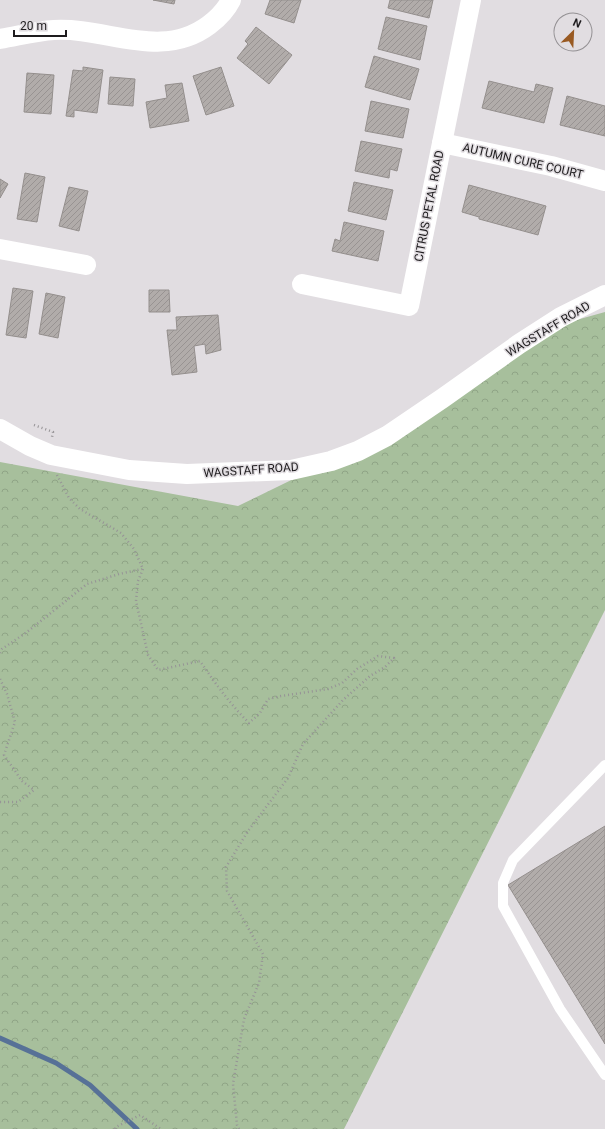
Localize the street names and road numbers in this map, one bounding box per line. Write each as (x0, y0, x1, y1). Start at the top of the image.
street label: AUTUMN CURE COURT (461, 140, 585, 182)
street label: CITRUS PETAL ROAD (411, 149, 447, 263)
street label: WAGSTAFF ROAD (503, 298, 593, 360)
street label: WAGSTAFF ROAD (203, 460, 299, 480)

